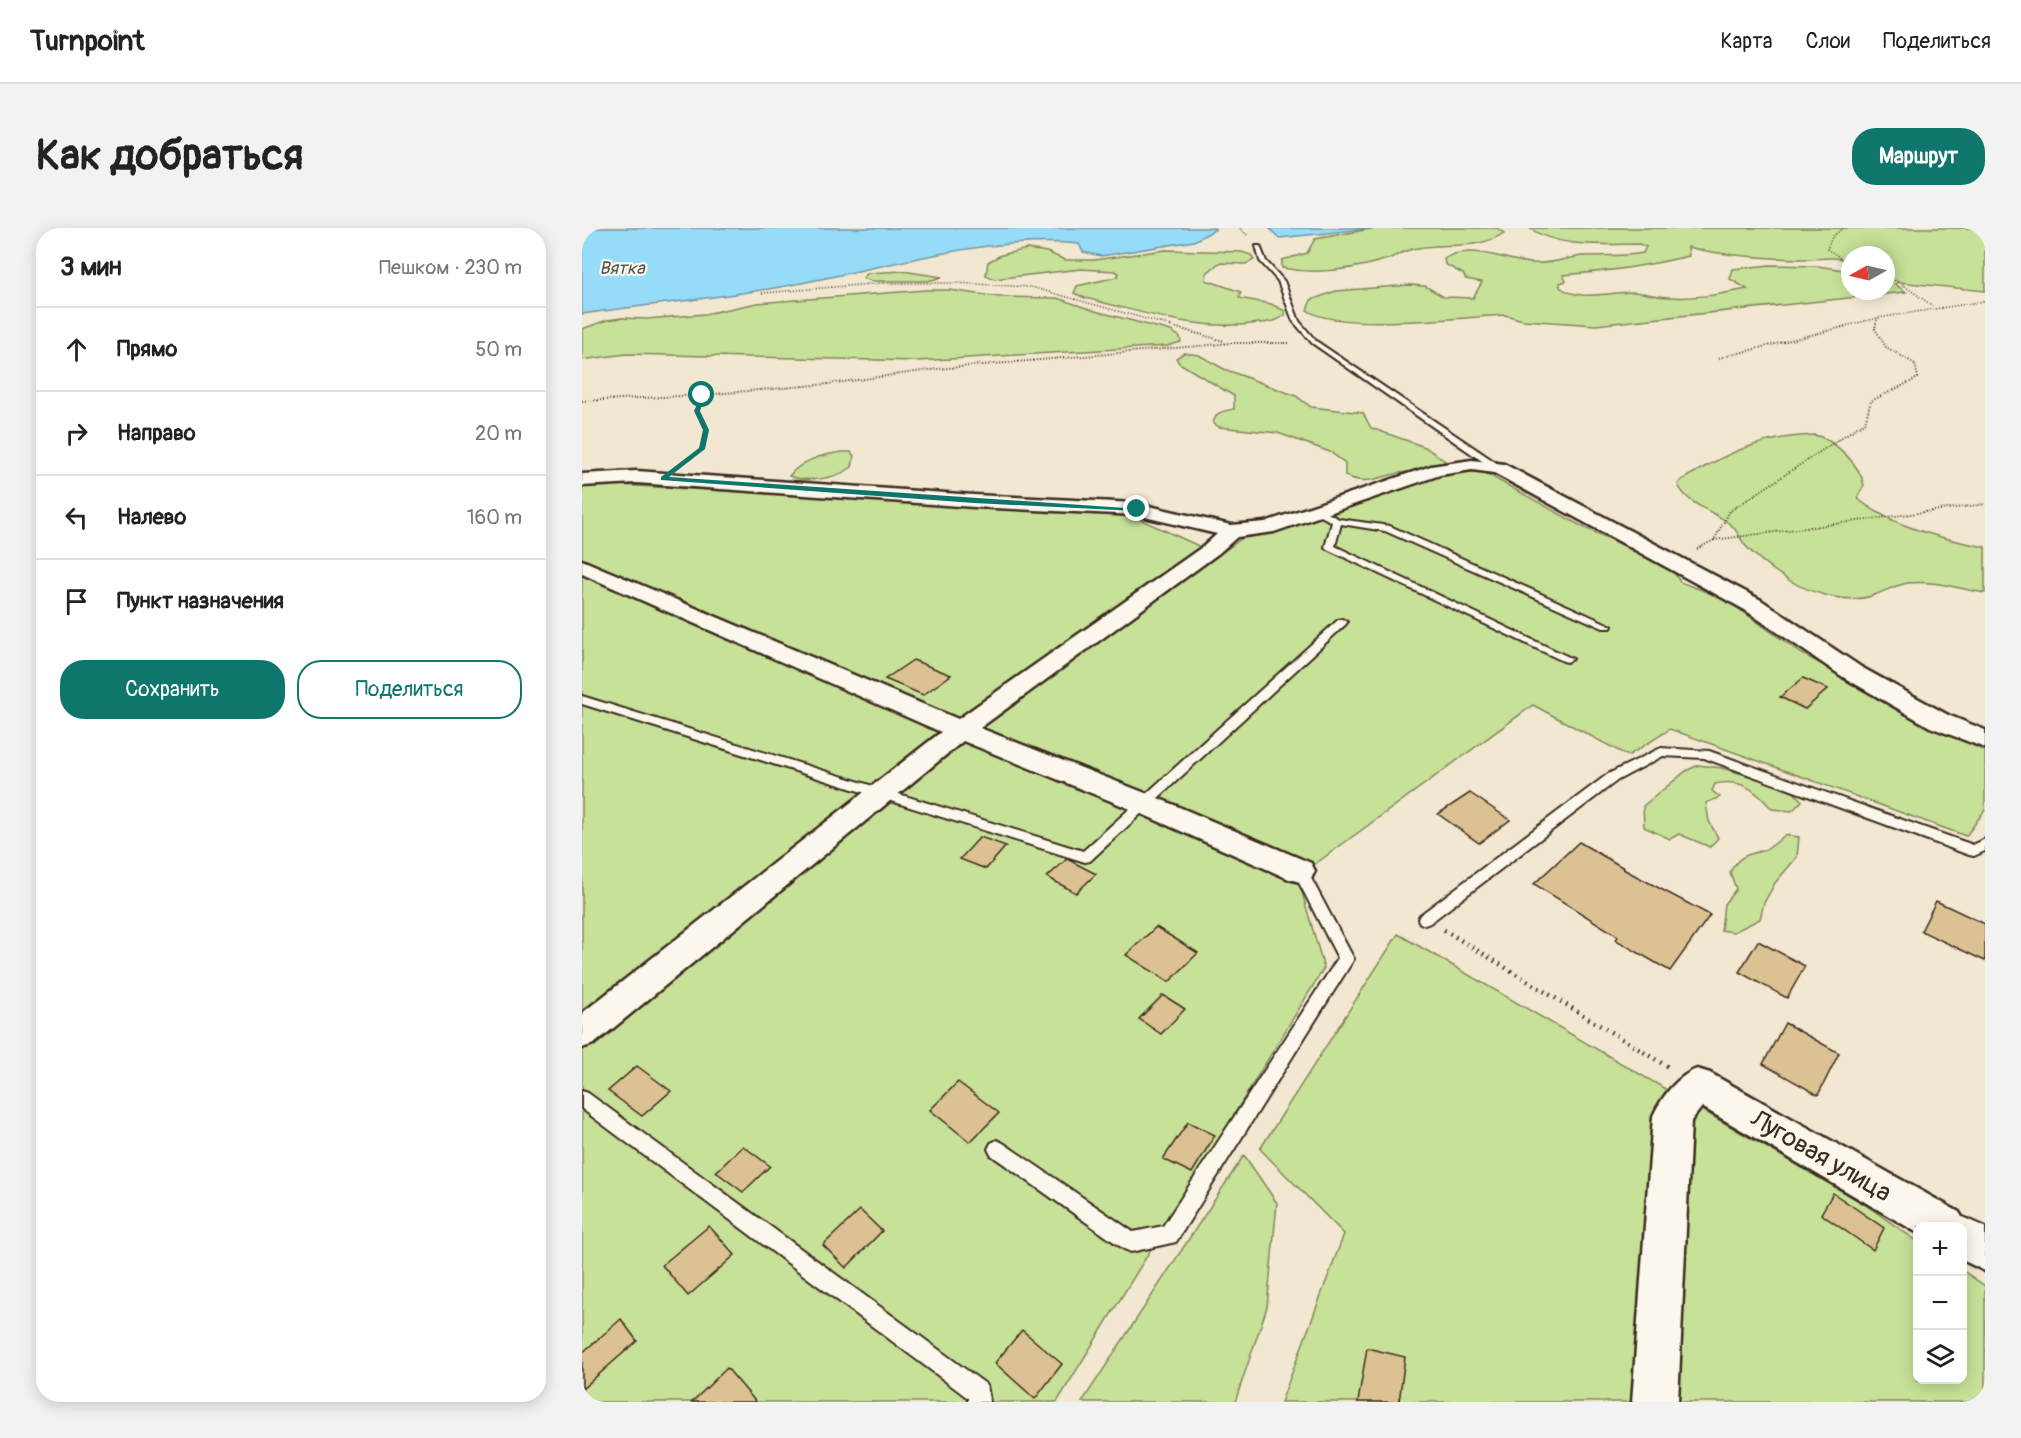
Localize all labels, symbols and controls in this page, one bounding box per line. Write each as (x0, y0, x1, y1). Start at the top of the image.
text: Turnpoint (30, 24, 144, 59)
text: Карта (1720, 28, 1772, 55)
text: Слои (1805, 28, 1850, 55)
text: Поделиться (1883, 28, 1991, 55)
button: Маршрут (1852, 128, 1985, 185)
text: Как добраться (36, 130, 303, 182)
north arrow (1841, 246, 1895, 300)
text: 3 мин (60, 251, 122, 283)
text: Пешком · 230 m (379, 255, 522, 280)
water label: Вятка (599, 257, 646, 280)
icon: ahead (60, 333, 93, 366)
text: Прямо (117, 335, 177, 363)
text: 50 m (475, 337, 522, 362)
route start (688, 381, 714, 407)
icon: right (60, 417, 93, 450)
text: Направо (117, 419, 196, 447)
text: 20 m (475, 421, 522, 446)
route end (1123, 495, 1149, 521)
icon: left (60, 501, 93, 534)
text: Налево (117, 503, 186, 531)
text: 160 m (467, 505, 522, 530)
icon: arrive (60, 585, 93, 618)
text: Пункт назначения (117, 587, 284, 615)
button: Сохранить (60, 660, 285, 719)
button: Поделиться (297, 660, 522, 719)
street label: Луговая улица (1744, 1102, 1897, 1209)
map controls (1913, 1222, 1967, 1384)
button: + (1913, 1222, 1967, 1276)
button: − (1913, 1276, 1967, 1330)
button: layers (1913, 1330, 1967, 1384)

